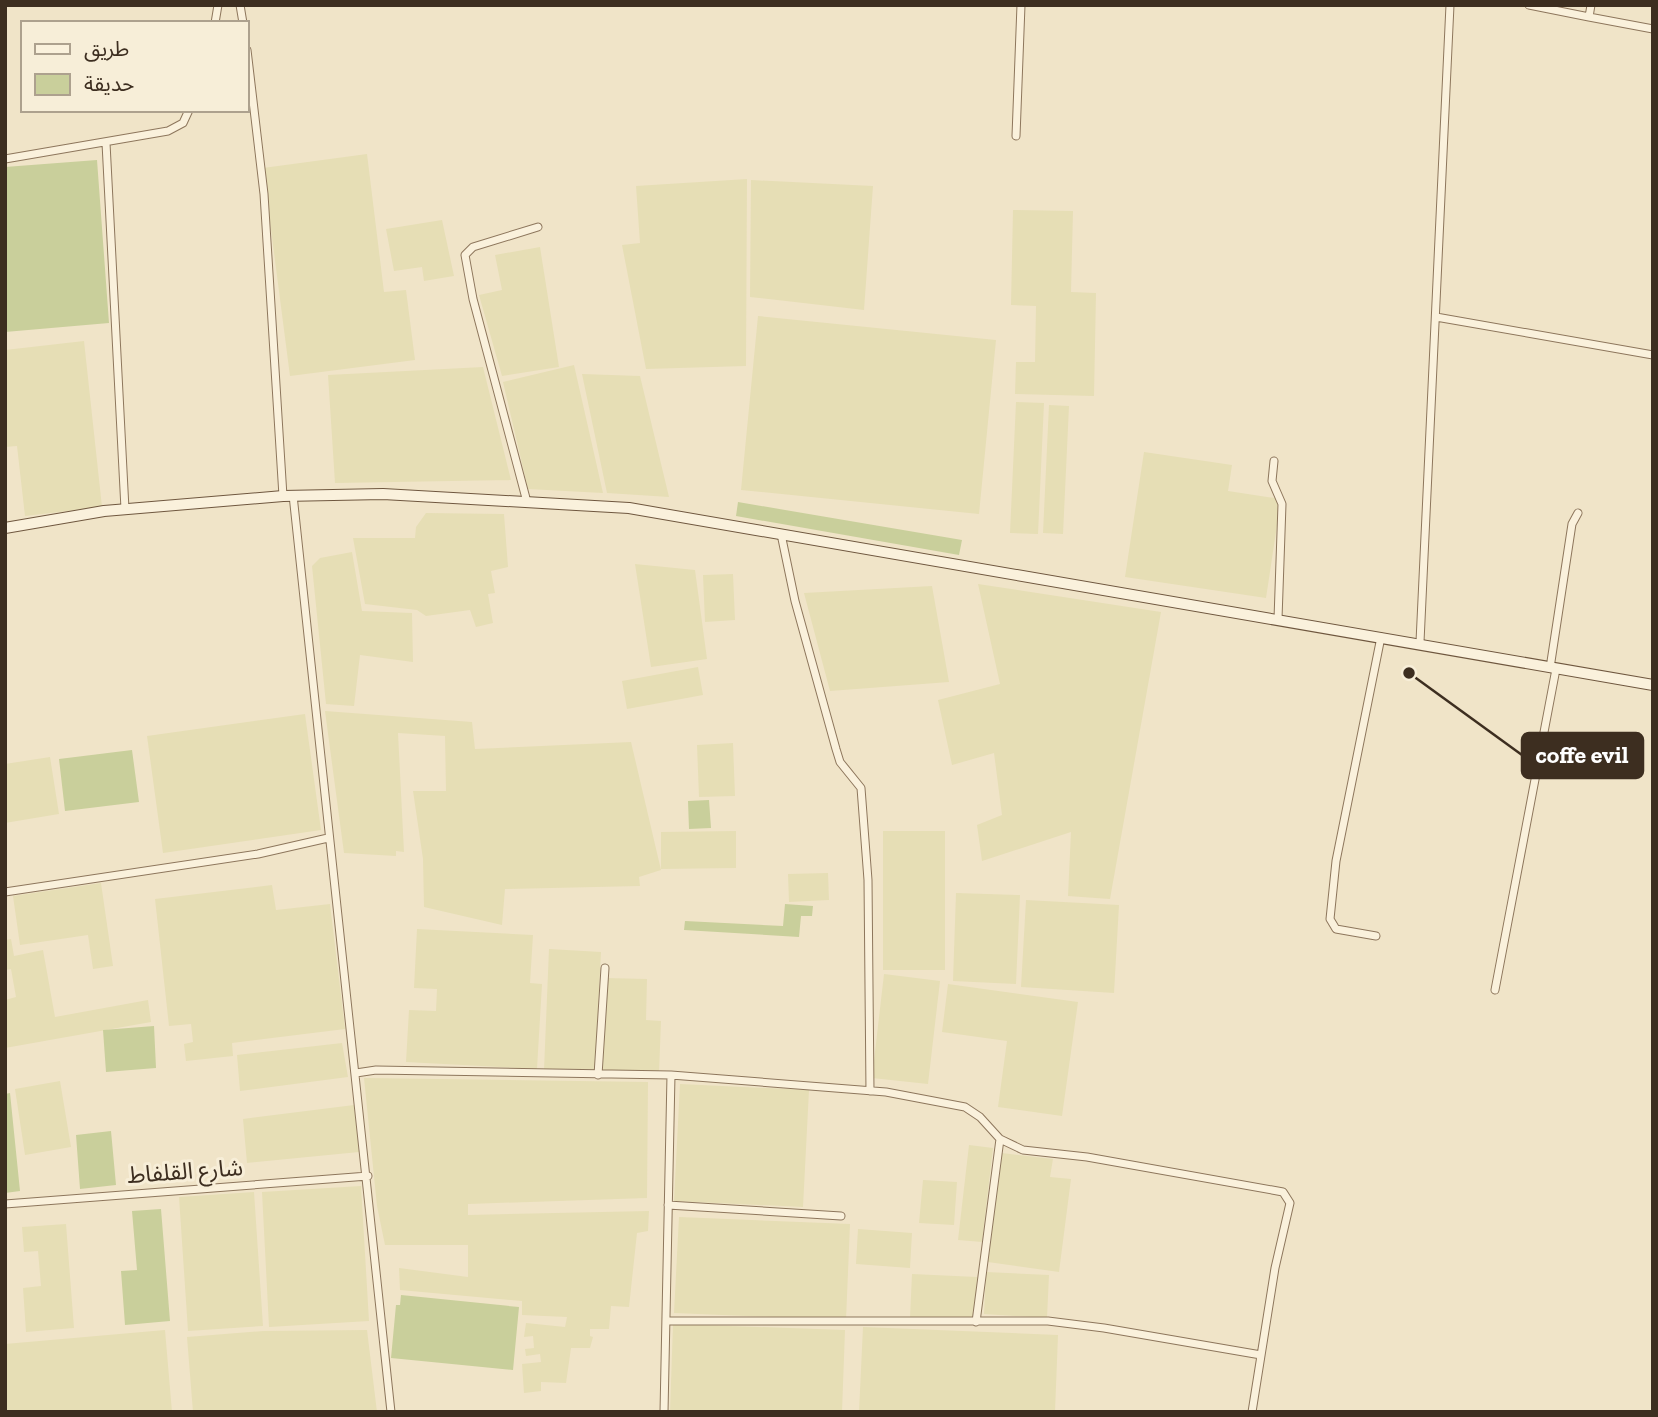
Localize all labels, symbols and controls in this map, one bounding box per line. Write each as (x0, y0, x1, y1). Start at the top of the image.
legend (21, 21, 248, 112)
text: طريق (84, 36, 129, 62)
text: حديقة (84, 71, 134, 96)
callout: coffe evil (1522, 733, 1643, 778)
text: coffe evil (1535, 740, 1629, 769)
street label: شارع القلفاط (126, 1153, 244, 1192)

